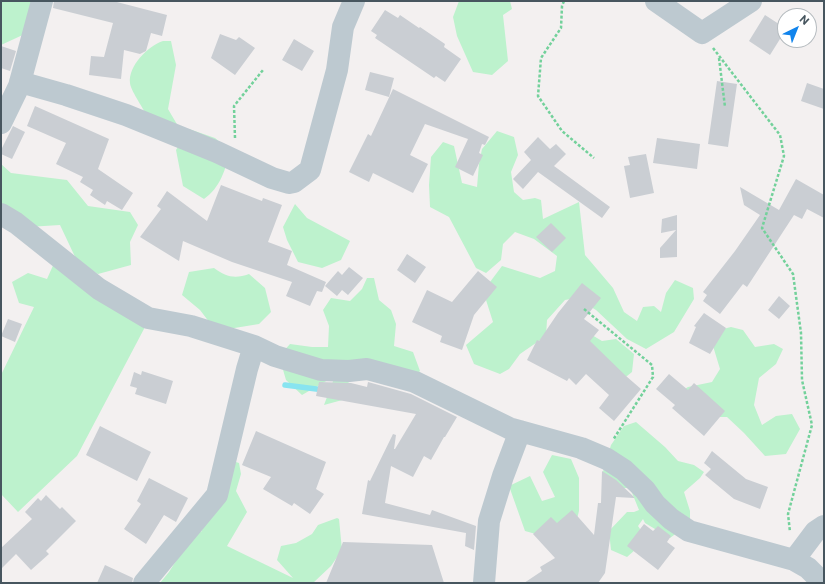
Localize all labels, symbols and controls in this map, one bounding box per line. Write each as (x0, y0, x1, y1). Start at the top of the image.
north arrow (777, 8, 817, 48)
text: N (797, 12, 812, 27)

